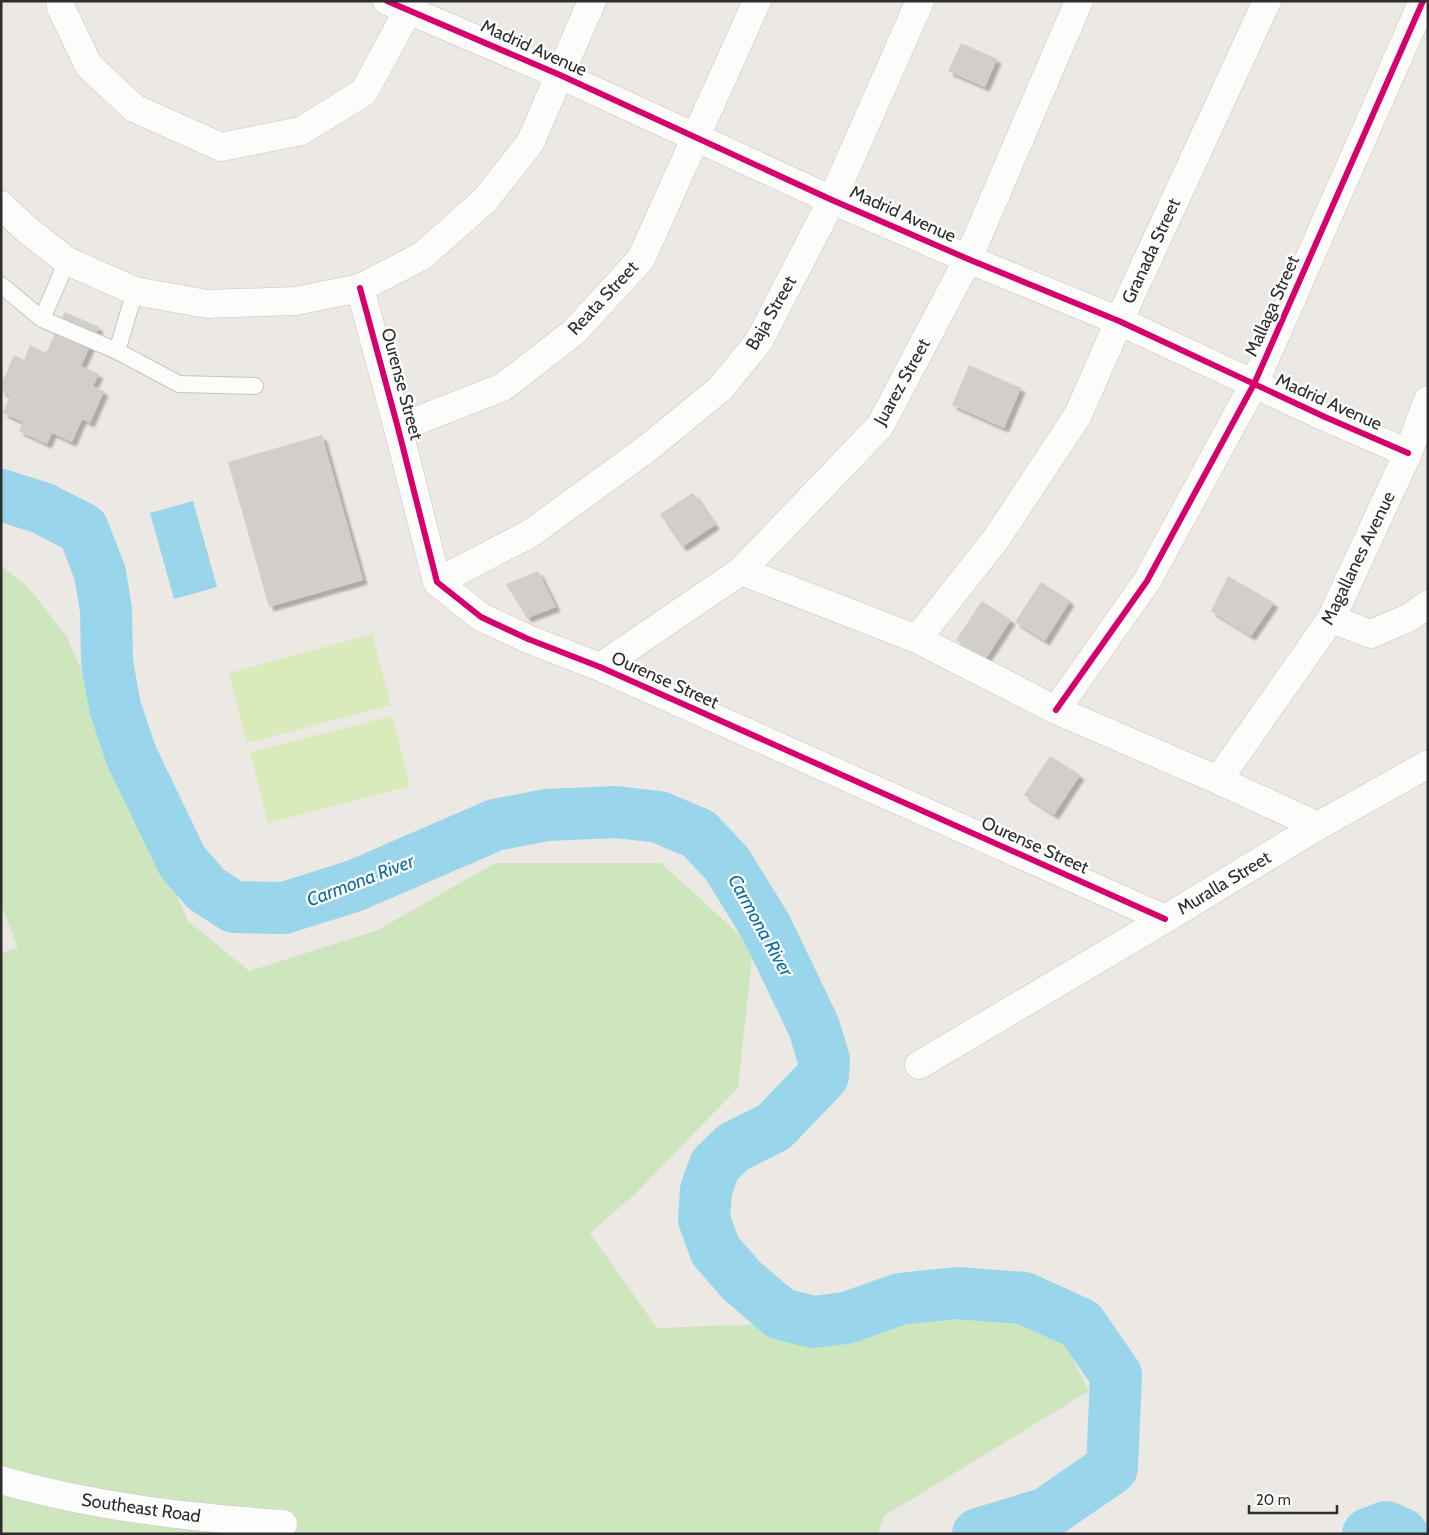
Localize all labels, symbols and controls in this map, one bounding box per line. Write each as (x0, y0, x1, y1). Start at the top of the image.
street label: Madrid Avenue (478, 15, 590, 81)
street label: Madrid Avenue (847, 181, 959, 247)
street label: Granada Street (1117, 195, 1185, 307)
street label: Mallaga Street (1240, 252, 1304, 360)
street label: Reata Street (563, 256, 643, 340)
street label: Baja Street (741, 272, 801, 354)
street label: Ourense Street (377, 326, 427, 442)
street label: Juarez Street (869, 335, 935, 430)
street label: Madrid Avenue (1273, 369, 1385, 435)
street label: Magallanes Avenue (1316, 488, 1400, 628)
street label: Ourense Street (608, 647, 722, 713)
street label: Ourense Street (978, 812, 1092, 878)
street label: Muralla Street (1173, 846, 1275, 920)
water label: Carmona River (303, 849, 418, 911)
water label: Carmona River (723, 870, 799, 981)
scale bar (1249, 1482, 1336, 1514)
street label: Southeast Road (80, 1489, 202, 1527)
text: 20 m (1256, 1491, 1291, 1509)

